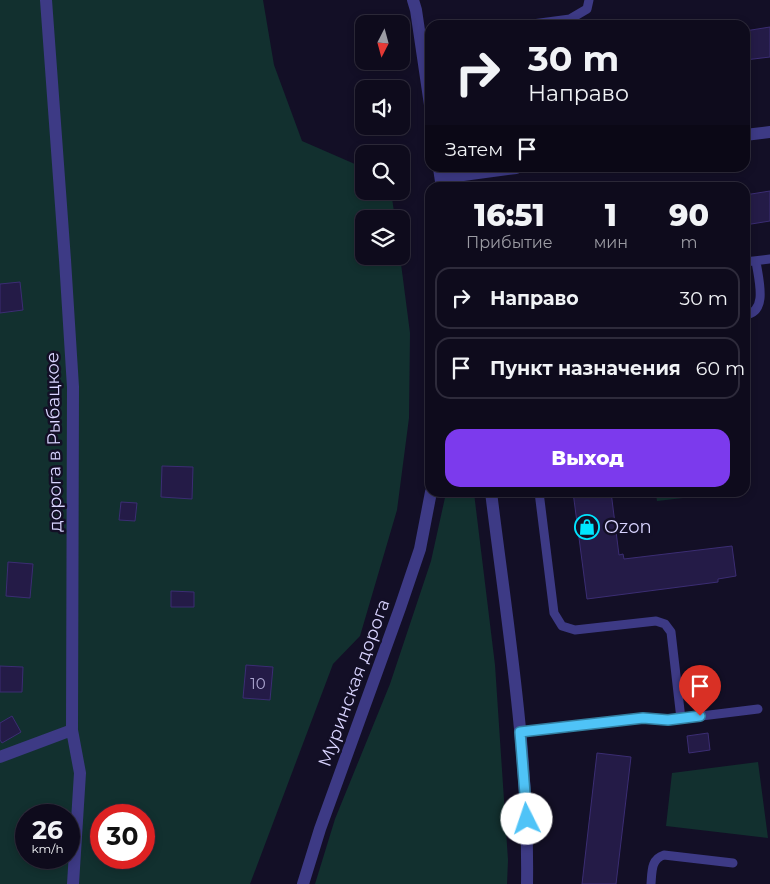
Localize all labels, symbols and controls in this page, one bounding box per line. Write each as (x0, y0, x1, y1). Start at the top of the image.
north arrow (355, 15, 410, 70)
map controls (355, 15, 410, 265)
text: 30 m (528, 37, 619, 80)
icon: right (445, 40, 510, 105)
button: sound (355, 80, 410, 135)
text: Направо (528, 80, 629, 107)
icon: arrive (513, 135, 541, 163)
text: Затем (445, 138, 503, 161)
button: search (355, 145, 410, 200)
text: 16:51 (474, 197, 545, 234)
text: 1 (605, 197, 617, 234)
text: 90 (669, 197, 709, 234)
button: layers (355, 210, 410, 265)
text: Прибытие (466, 233, 553, 252)
text: мин (594, 233, 628, 252)
text: m (681, 233, 698, 252)
icon: right (447, 284, 475, 312)
text: Направо (490, 287, 579, 310)
text: 30 m (680, 287, 728, 310)
street label: дорога в Рыбацкое (41, 352, 67, 532)
icon: arrive (447, 354, 475, 382)
text: Пункт назначения (490, 357, 681, 380)
text: 60 m (696, 357, 745, 380)
button: Выход (445, 429, 730, 487)
shop icon: Ozon (574, 514, 600, 540)
place label: Ozon (604, 516, 652, 538)
street label: Муринская дорога (313, 596, 395, 770)
pin (679, 665, 721, 716)
icon: arrive (686, 672, 714, 700)
house number: 10 (250, 674, 266, 693)
position arrow (500, 792, 552, 844)
speed limit sign: 30 (90, 804, 155, 869)
text: 26 (32, 815, 63, 845)
text: km/h (31, 841, 64, 856)

